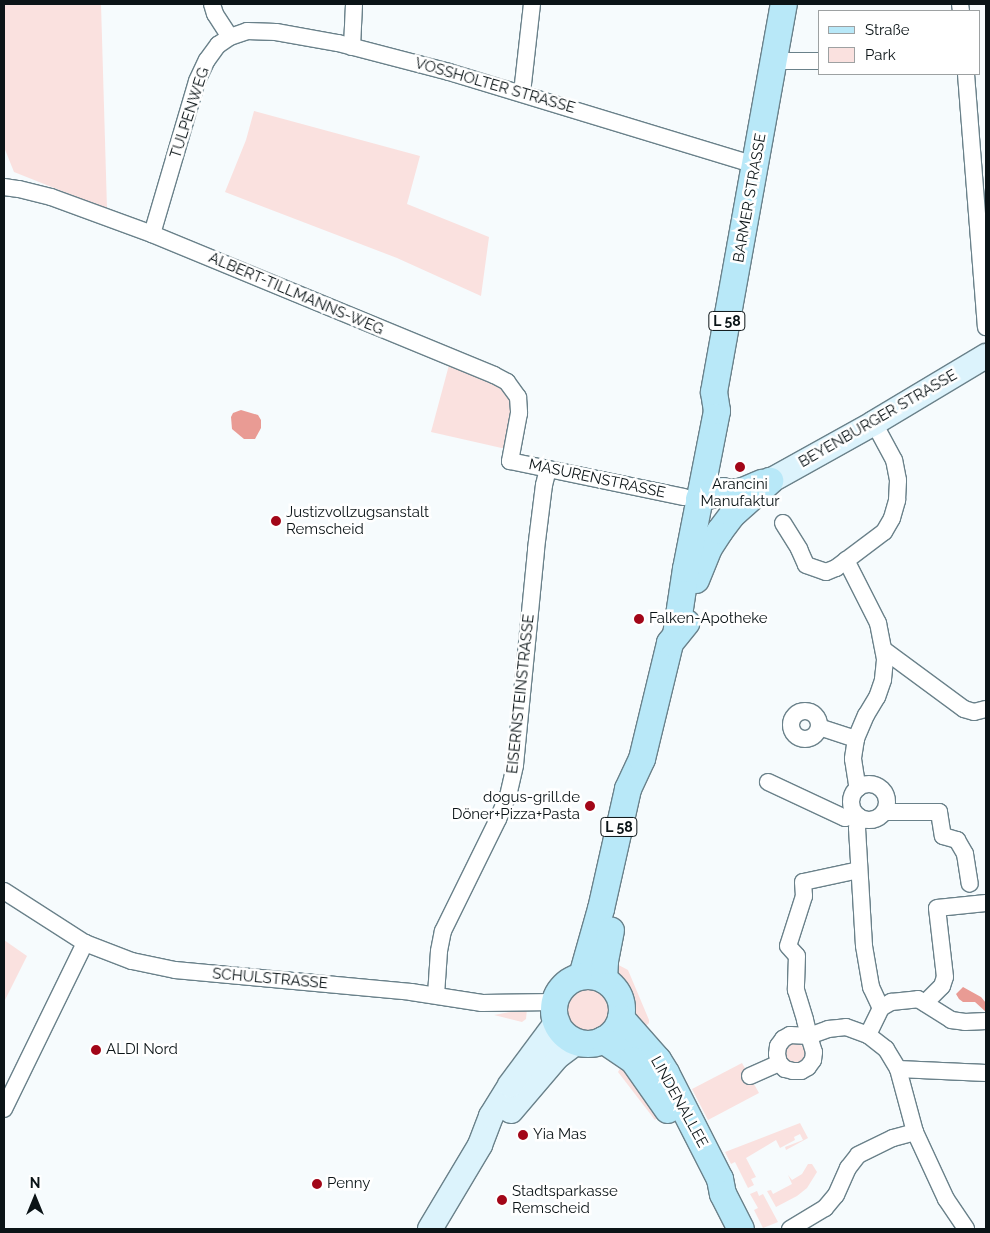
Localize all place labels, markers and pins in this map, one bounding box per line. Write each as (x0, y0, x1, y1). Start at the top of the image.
marker: Arancini Manufaktur (734, 461, 746, 473)
place label: Arancini Manufaktur (700, 475, 780, 510)
place label: Justizvollzugsanstalt Remscheid (286, 503, 429, 538)
marker: Justizvollzugsanstalt Remscheid (270, 515, 282, 527)
place label: Falken-Apotheke (649, 610, 768, 628)
marker: Falken-Apotheke (633, 613, 645, 625)
place label: dogus-grill.de Döner+Pizza+Pasta (452, 788, 580, 823)
marker: dogus-grill.de Döner+Pizza+Pasta (584, 800, 596, 812)
place label: ALDI Nord (106, 1041, 178, 1059)
marker: ALDI Nord (90, 1044, 102, 1056)
place label: Yia Mas (533, 1126, 587, 1144)
marker: Yia Mas (517, 1129, 529, 1141)
place label: Penny (327, 1175, 370, 1193)
marker: Penny (311, 1178, 323, 1190)
place label: Stadtsparkasse Remscheid (512, 1182, 618, 1217)
marker: Stadtsparkasse Remscheid (496, 1194, 508, 1206)

